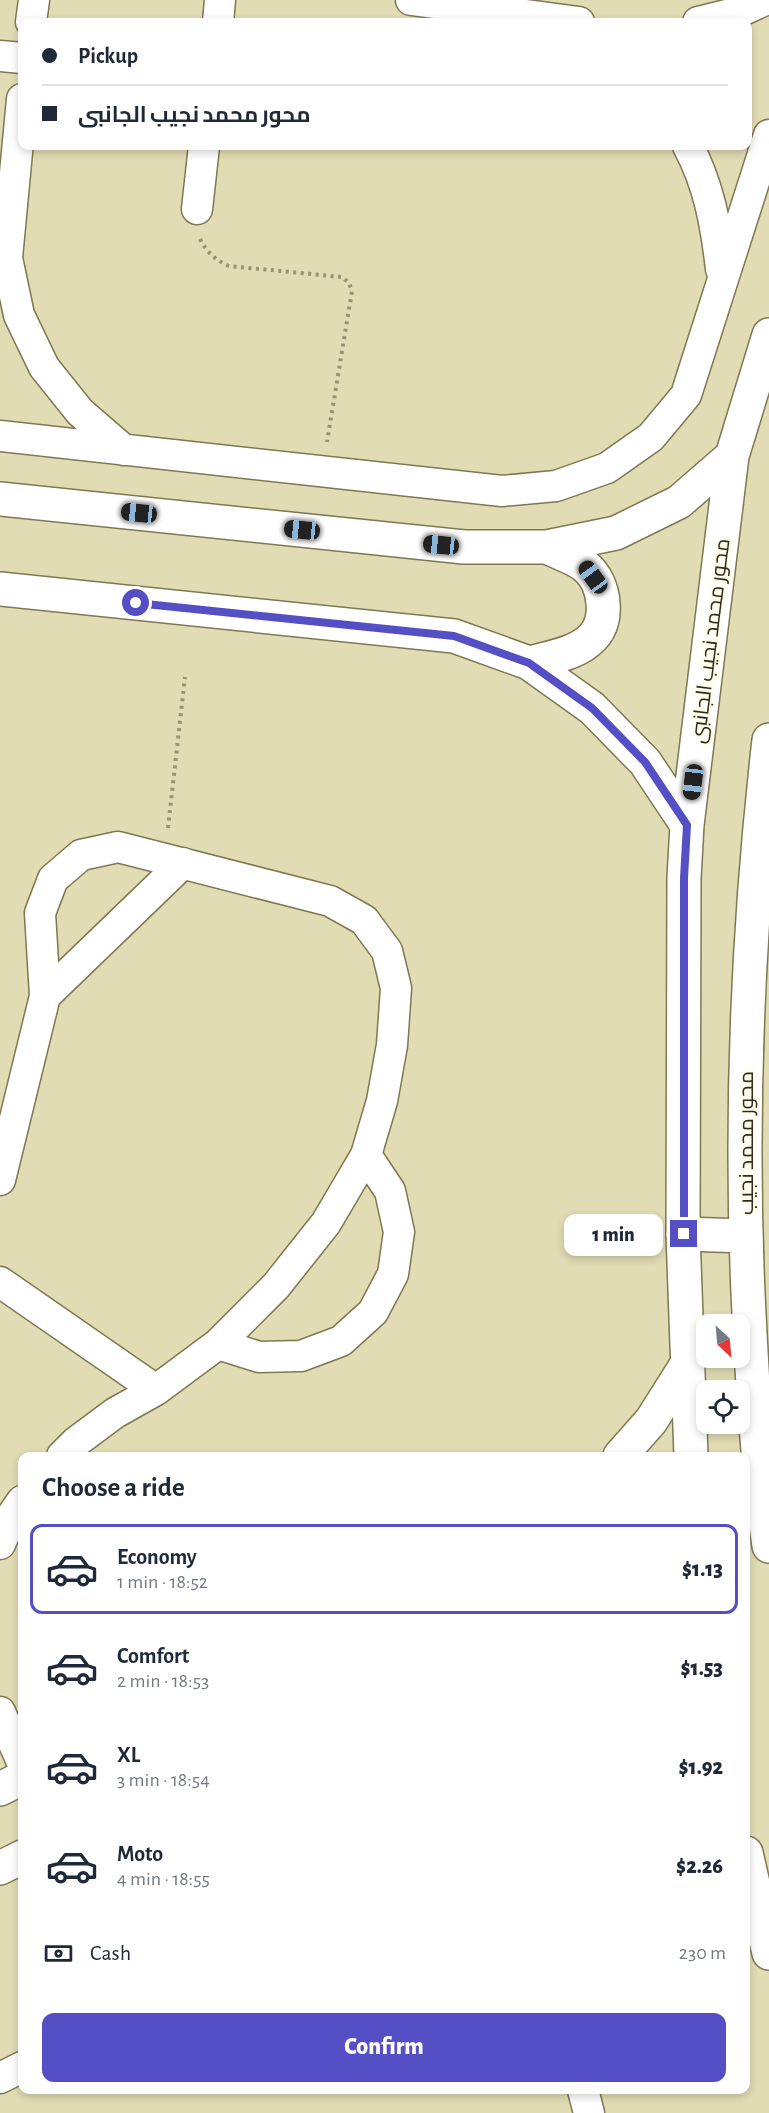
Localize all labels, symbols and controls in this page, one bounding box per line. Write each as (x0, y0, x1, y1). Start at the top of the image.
text: Pickup (78, 45, 138, 67)
text: محور محمد نجيب الجانبى (78, 104, 311, 126)
car (120, 502, 158, 524)
car (283, 519, 321, 541)
car (422, 534, 460, 556)
street label: محور محمد نجيب الجانبى (687, 537, 735, 745)
car (575, 557, 611, 597)
route start (122, 589, 149, 616)
car (682, 763, 704, 801)
street label: محور محمد نجيب (736, 1071, 758, 1215)
callout: 1 min (564, 1213, 663, 1255)
route end (670, 1220, 697, 1247)
text: 1 min (592, 1225, 635, 1245)
north arrow (696, 1314, 750, 1368)
map controls (696, 1314, 750, 1434)
button: locate (696, 1380, 750, 1434)
text: Choose a ride (42, 1474, 185, 1501)
icon: car (45, 1542, 99, 1596)
text: Economy (117, 1546, 197, 1568)
text: $1.13 (682, 1558, 723, 1580)
text: 1 min · 18:52 (117, 1572, 208, 1592)
icon: car (45, 1641, 99, 1695)
text: Comfort (117, 1645, 189, 1667)
text: $1.53 (680, 1657, 723, 1679)
text: 2 min · 18:53 (117, 1671, 209, 1691)
icon: car (45, 1740, 99, 1794)
text: XL (117, 1744, 140, 1766)
text: $1.92 (679, 1756, 723, 1778)
text: 3 min · 18:54 (117, 1770, 210, 1790)
icon: car (45, 1839, 99, 1893)
text: Moto (117, 1843, 163, 1865)
text: $2.26 (676, 1855, 723, 1877)
text: 4 min · 18:55 (117, 1869, 210, 1889)
icon: cash (42, 1937, 75, 1970)
text: Cash (90, 1942, 131, 1964)
text: 230 m (679, 1943, 726, 1963)
button: Confirm (42, 2013, 726, 2082)

